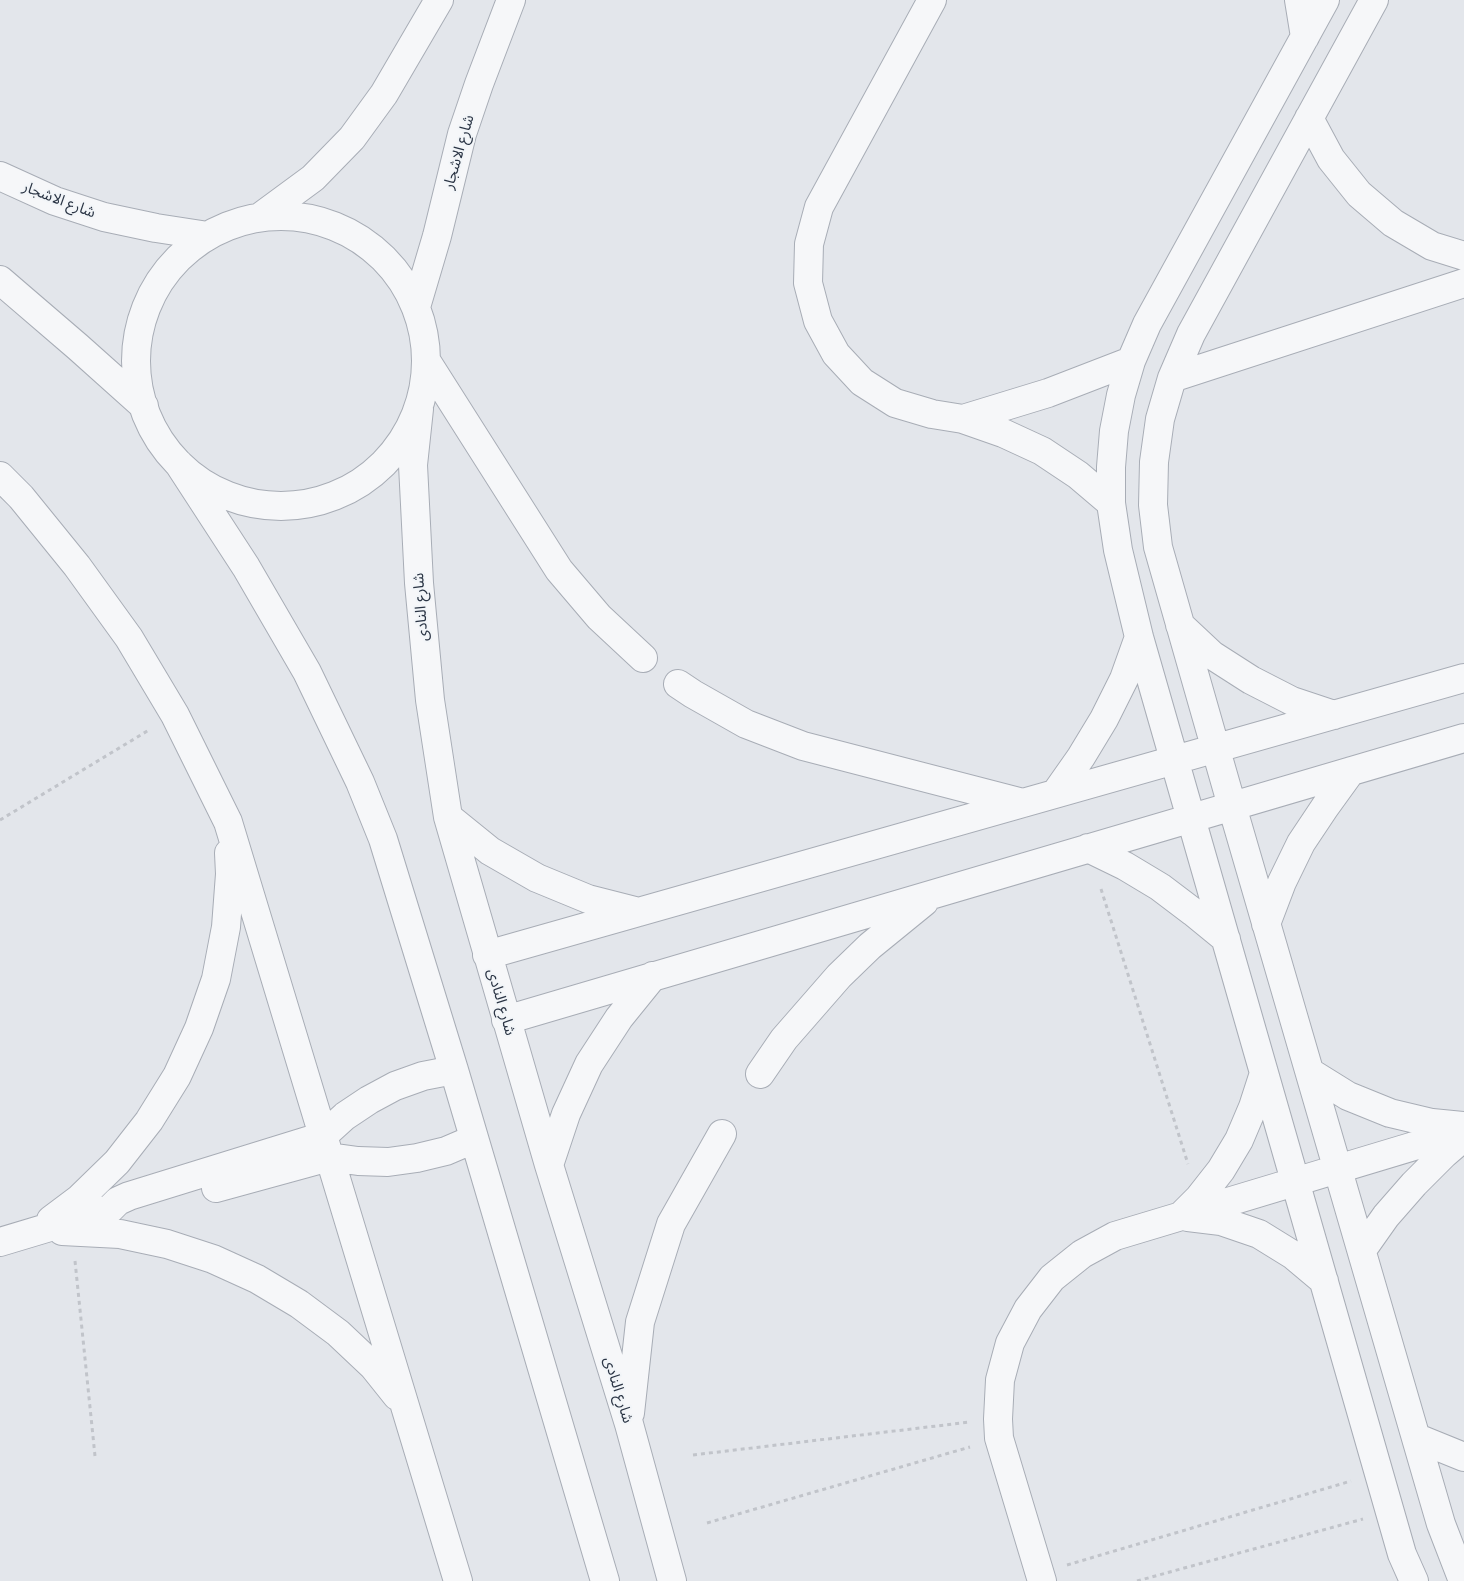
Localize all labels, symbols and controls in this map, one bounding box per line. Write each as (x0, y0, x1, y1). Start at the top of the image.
street label: شارع الاشجار (440, 113, 478, 191)
street label: شارع الاشجار (20, 178, 98, 222)
street label: شارع النادى (410, 572, 432, 642)
street label: شارع النادى (483, 967, 519, 1037)
street label: شارع النادى (599, 1355, 637, 1425)

